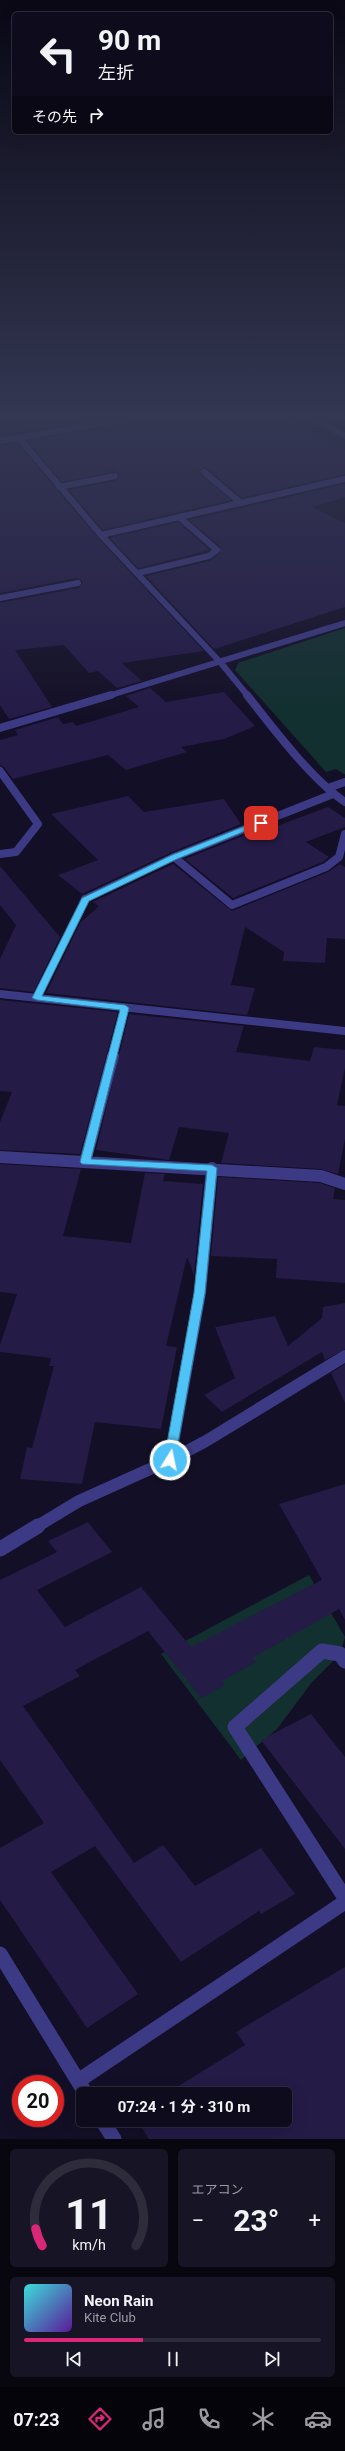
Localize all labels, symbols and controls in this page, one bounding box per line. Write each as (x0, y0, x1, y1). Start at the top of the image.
text: 90 m (98, 24, 161, 57)
icon: left (32, 28, 84, 80)
text: 左折 (98, 62, 134, 83)
icon: right (85, 104, 107, 126)
text: その先 (32, 108, 77, 126)
pin (244, 806, 278, 840)
icon: arrive (250, 812, 272, 834)
position arrow (149, 1439, 191, 1481)
speed limit sign: 20 (12, 2075, 64, 2127)
text: 07:24 · 1 分 · 310 m (118, 2098, 250, 2116)
text: エアコン (192, 2182, 244, 2197)
text: 11 (65, 2190, 113, 2239)
text: 23° (233, 2203, 279, 2238)
text: − (192, 2208, 204, 2233)
text: + (309, 2208, 321, 2233)
text: km/h (72, 2237, 106, 2253)
text: Neon Rain (84, 2292, 153, 2310)
text: Kite Club (84, 2310, 136, 2325)
icon: previous (63, 2348, 85, 2370)
icon: pause (162, 2348, 184, 2370)
icon: next (261, 2348, 283, 2370)
icon: directions (86, 2405, 114, 2433)
icon: music (140, 2405, 168, 2433)
icon: phone (195, 2405, 223, 2433)
icon: climate (249, 2405, 277, 2433)
icon: car (304, 2405, 332, 2433)
text: 07:23 (13, 2409, 60, 2430)

